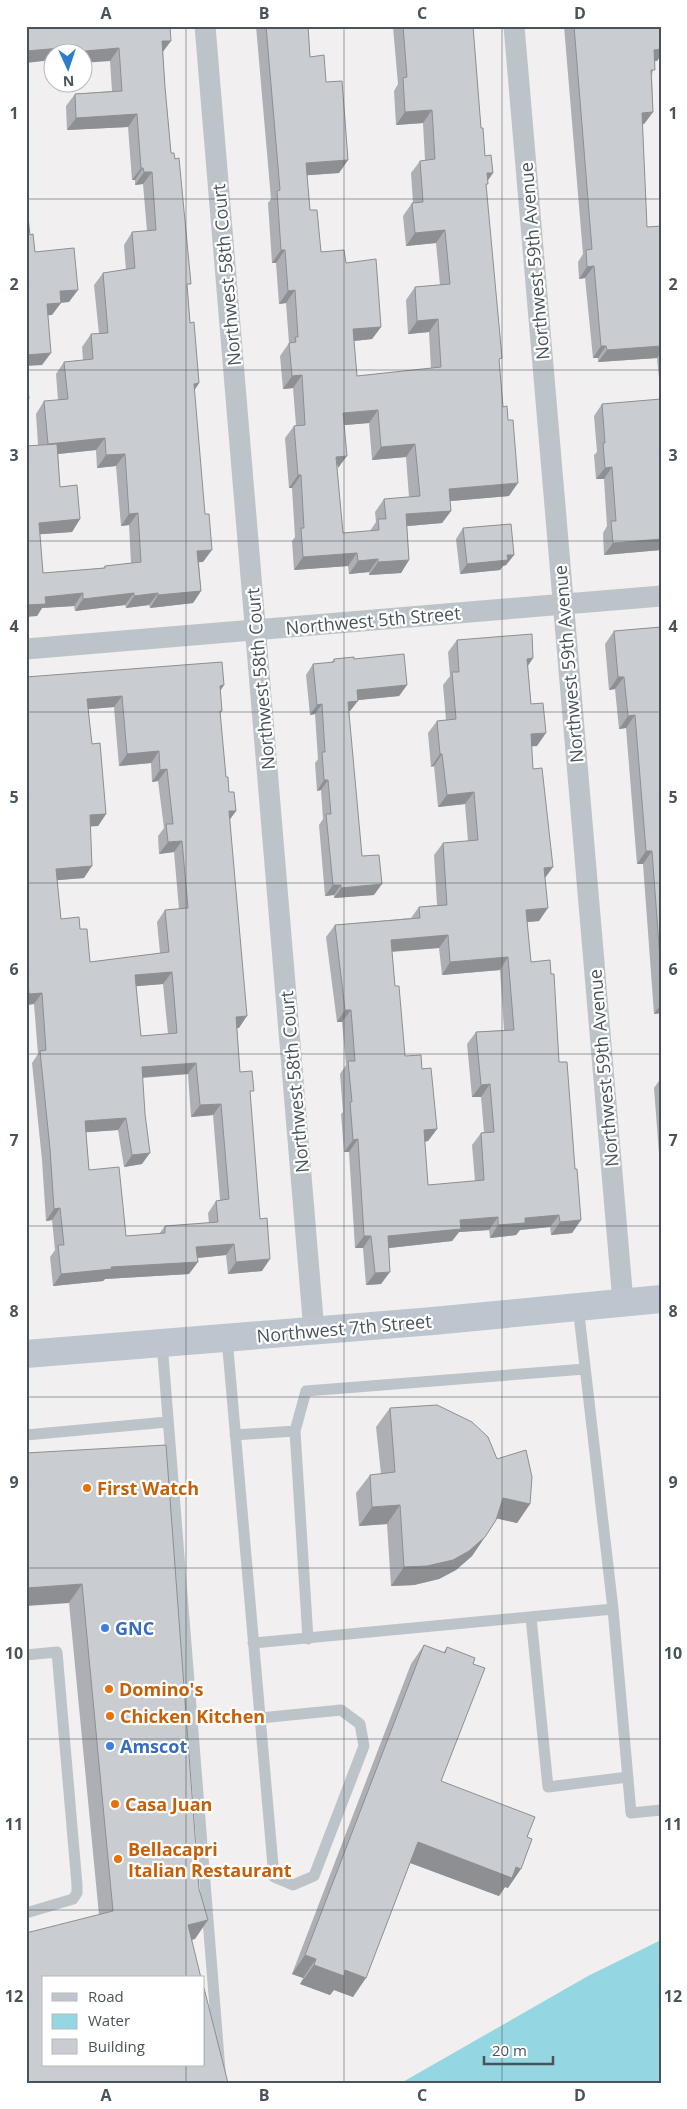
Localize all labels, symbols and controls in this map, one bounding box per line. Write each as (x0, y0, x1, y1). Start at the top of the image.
text: A (100, 2, 112, 24)
text: B (259, 2, 269, 24)
text: C (417, 2, 427, 24)
text: D (574, 2, 586, 24)
north arrow (42, 42, 92, 92)
text: N (63, 72, 75, 91)
text: 1 (9, 102, 19, 124)
text: 1 (668, 102, 678, 124)
street label: Northwest 59th Avenue (513, 161, 555, 361)
street label: Northwest 58th Court (206, 183, 246, 367)
text: 2 (9, 273, 19, 295)
text: 2 (668, 273, 678, 295)
text: 3 (9, 444, 19, 466)
text: 3 (668, 444, 678, 466)
street label: Northwest 59th Avenue (547, 564, 589, 764)
street label: Northwest 58th Court (240, 587, 280, 771)
street label: Northwest 5th Street (284, 600, 462, 640)
text: 4 (9, 615, 19, 637)
text: 4 (668, 615, 678, 637)
text: 5 (9, 786, 19, 808)
text: 5 (668, 786, 678, 808)
text: 6 (9, 958, 19, 980)
text: 6 (668, 958, 678, 980)
street label: Northwest 59th Avenue (582, 968, 624, 1168)
street label: Northwest 58th Court (274, 990, 314, 1174)
text: 7 (9, 1129, 19, 1151)
text: 7 (668, 1129, 678, 1151)
text: 8 (9, 1300, 19, 1322)
text: 8 (668, 1300, 678, 1322)
street label: Northwest 7th Street (255, 1308, 433, 1348)
text: 9 (9, 1471, 19, 1493)
text: 9 (668, 1471, 678, 1493)
place label: First Watch (97, 1476, 199, 1500)
marker: First Watch (81, 1482, 93, 1494)
place label: GNC (115, 1616, 154, 1640)
marker: GNC (99, 1622, 111, 1634)
text: 10 (5, 1642, 23, 1664)
text: 10 (664, 1642, 682, 1664)
place label: Domino's (119, 1677, 203, 1701)
marker: Domino's (103, 1683, 115, 1695)
place label: Chicken Kitchen (120, 1704, 265, 1728)
marker: Chicken Kitchen (104, 1710, 116, 1722)
place label: Amscot (120, 1734, 187, 1758)
marker: Amscot (104, 1740, 116, 1752)
place label: Casa Juan (125, 1792, 212, 1816)
marker: Casa Juan (109, 1798, 121, 1810)
text: 11 (5, 1813, 23, 1835)
text: 11 (664, 1813, 682, 1835)
place label: Bellacapri Italian Restaurant (128, 1837, 292, 1882)
marker: Bellacapri Italian Restaurant (112, 1853, 124, 1865)
legend (42, 1976, 205, 2066)
text: 12 (5, 1985, 23, 2007)
text: 12 (664, 1985, 682, 2007)
text: Road (88, 1986, 124, 2006)
text: Water (88, 2010, 130, 2030)
scale bar (484, 2034, 553, 2066)
text: Building (88, 2036, 145, 2056)
text: 20 m (492, 2040, 527, 2060)
text: A (100, 2084, 112, 2106)
text: B (259, 2084, 269, 2106)
text: C (417, 2084, 427, 2106)
text: D (574, 2084, 586, 2106)

